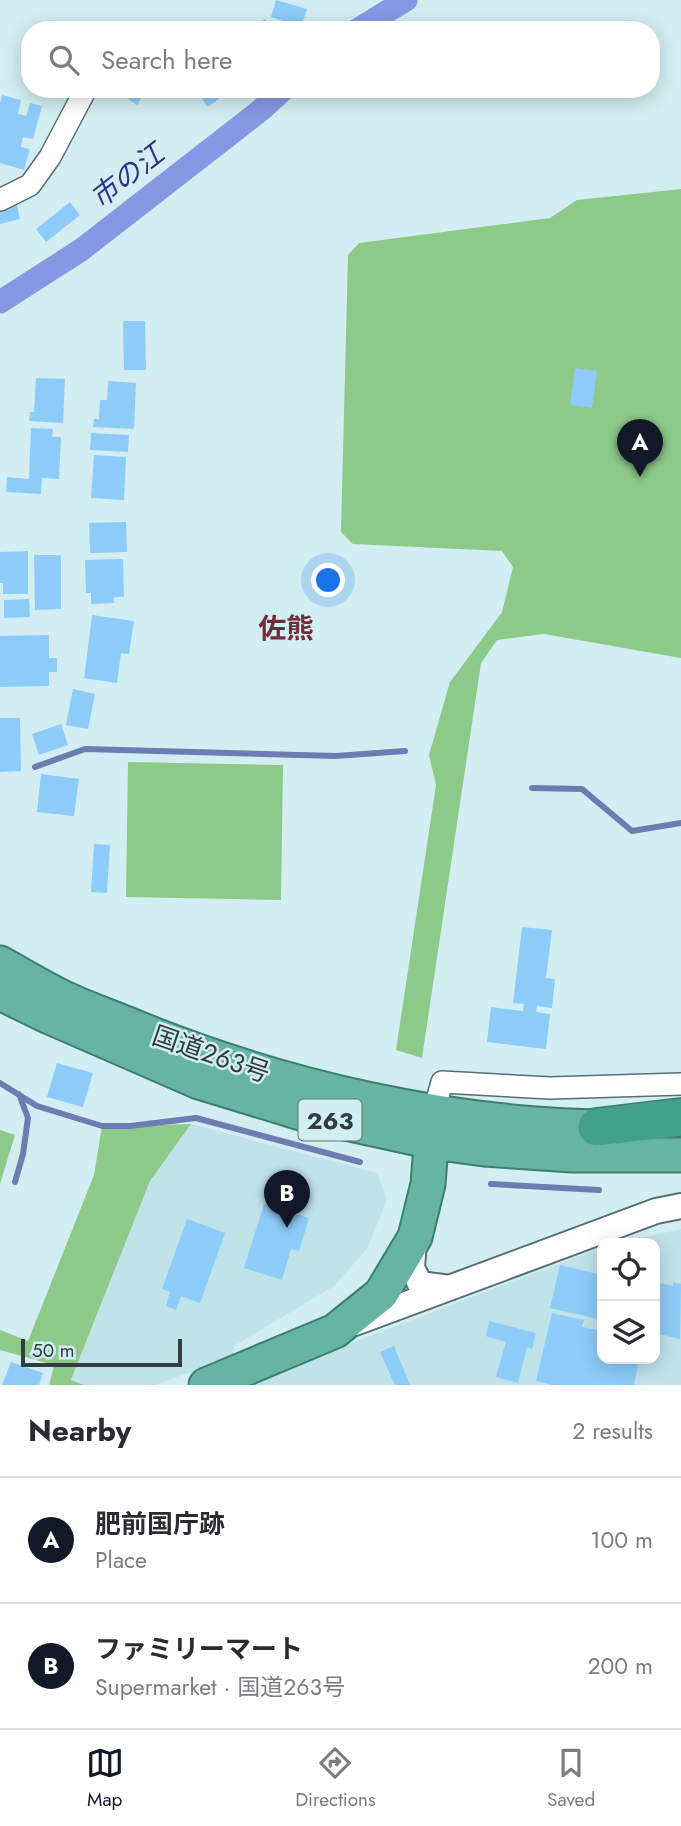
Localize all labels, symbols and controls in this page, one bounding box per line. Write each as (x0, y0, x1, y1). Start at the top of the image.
search box (21, 21, 660, 98)
icon: search (45, 41, 83, 79)
text: Search here (101, 41, 233, 79)
water label: 市の江 (81, 132, 175, 218)
pin: A (617, 419, 663, 477)
your location (311, 563, 345, 597)
district label: 佐熊 (258, 608, 314, 649)
street label: 国道263号 (147, 1016, 275, 1092)
road number: 263 (298, 1100, 362, 1140)
pin: B (264, 1170, 310, 1228)
map controls (597, 1238, 660, 1364)
button: locate (597, 1238, 660, 1301)
button: layers (597, 1301, 660, 1364)
scale bar (21, 1336, 182, 1368)
text: 50 m (32, 1337, 75, 1364)
text: Nearby (28, 1409, 131, 1452)
text: 2 results (572, 1414, 653, 1448)
text: 肥前国庁跡 (95, 1505, 225, 1543)
text: A (43, 1523, 59, 1557)
text: 100 m (590, 1523, 653, 1557)
text: Place (95, 1543, 147, 1577)
text: ファミリーマート (95, 1630, 303, 1668)
text: B (43, 1649, 59, 1683)
text: 200 m (587, 1649, 653, 1683)
text: Supermarket · 国道263号 (95, 1670, 345, 1704)
tab: Map (86, 1744, 124, 1813)
tab: Directions (295, 1744, 376, 1813)
tab: Saved (547, 1744, 595, 1813)

